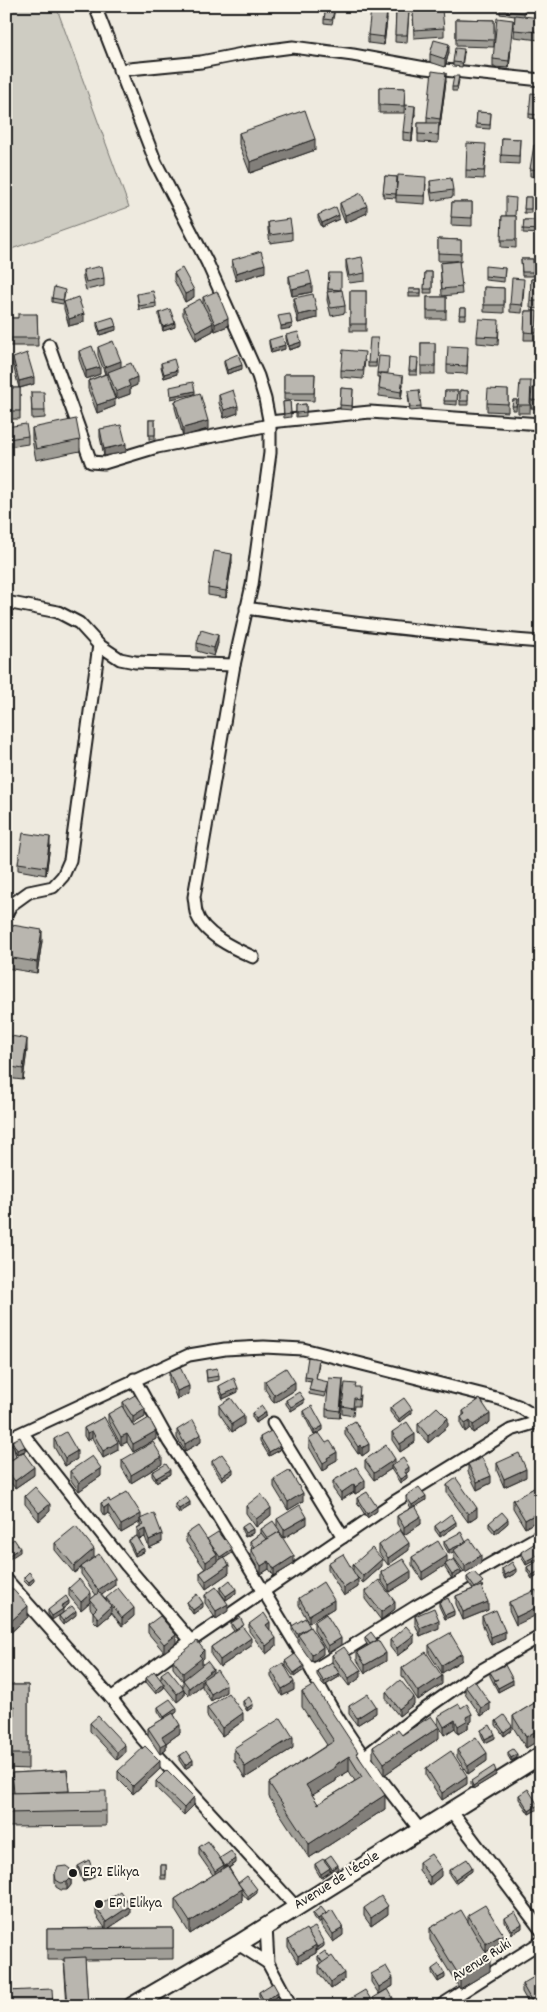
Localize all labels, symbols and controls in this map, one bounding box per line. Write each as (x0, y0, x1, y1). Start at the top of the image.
street label: Avenue de l'école (290, 1846, 384, 1916)
place label: EP2 Elikya (83, 1862, 140, 1884)
marker: EP2 Elikya (67, 1867, 79, 1879)
place label: EP1 Elikya (109, 1893, 163, 1915)
marker: EP1 Elikya (93, 1898, 105, 1910)
street label: Avenue Ruki (448, 1934, 517, 1988)

